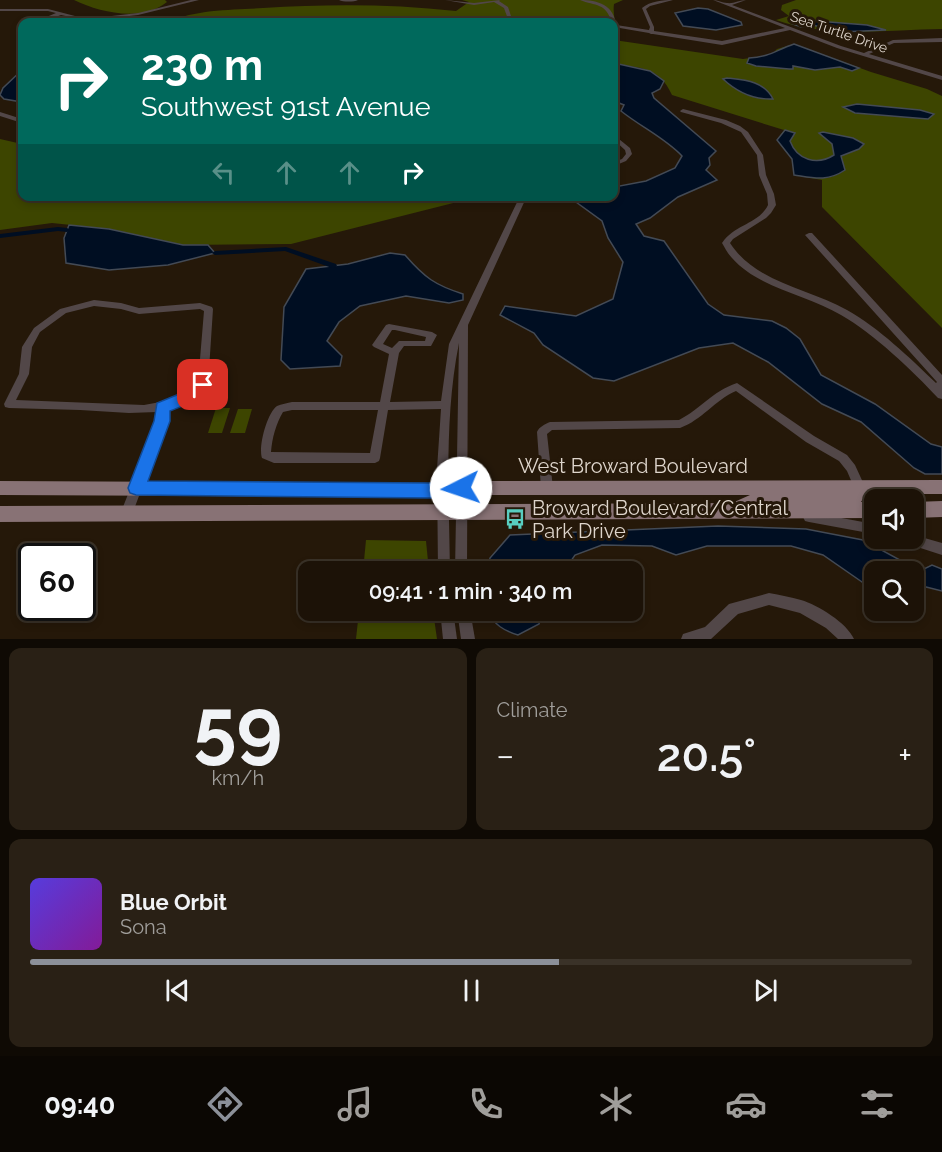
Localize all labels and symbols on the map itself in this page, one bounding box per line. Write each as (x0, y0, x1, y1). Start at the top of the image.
street label: Sea Turtle Drive (788, 8, 890, 56)
pin (177, 359, 228, 410)
street label: West Broward Boulevard (518, 454, 748, 478)
position arrow (429, 456, 493, 520)
place label: Broward Boulevard/Central Park Drive (532, 496, 788, 543)
bus stop icon: Broward Boulevard/Central Park Drive (503, 507, 527, 531)
speed limit sign: 60 (18, 543, 96, 621)

